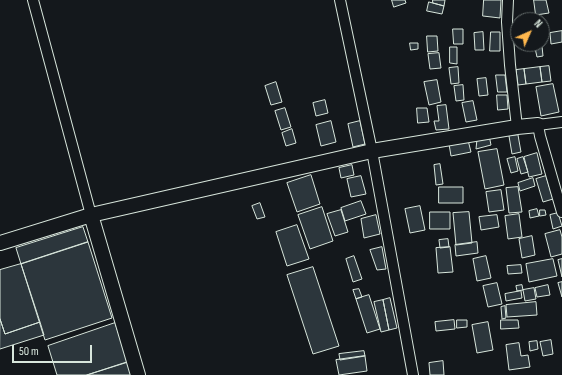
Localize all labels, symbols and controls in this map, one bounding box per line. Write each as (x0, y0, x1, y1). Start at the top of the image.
north arrow (510, 12, 550, 52)
text: N (531, 17, 545, 31)
scale bar (14, 337, 94, 363)
text: 50 m (19, 344, 39, 359)

